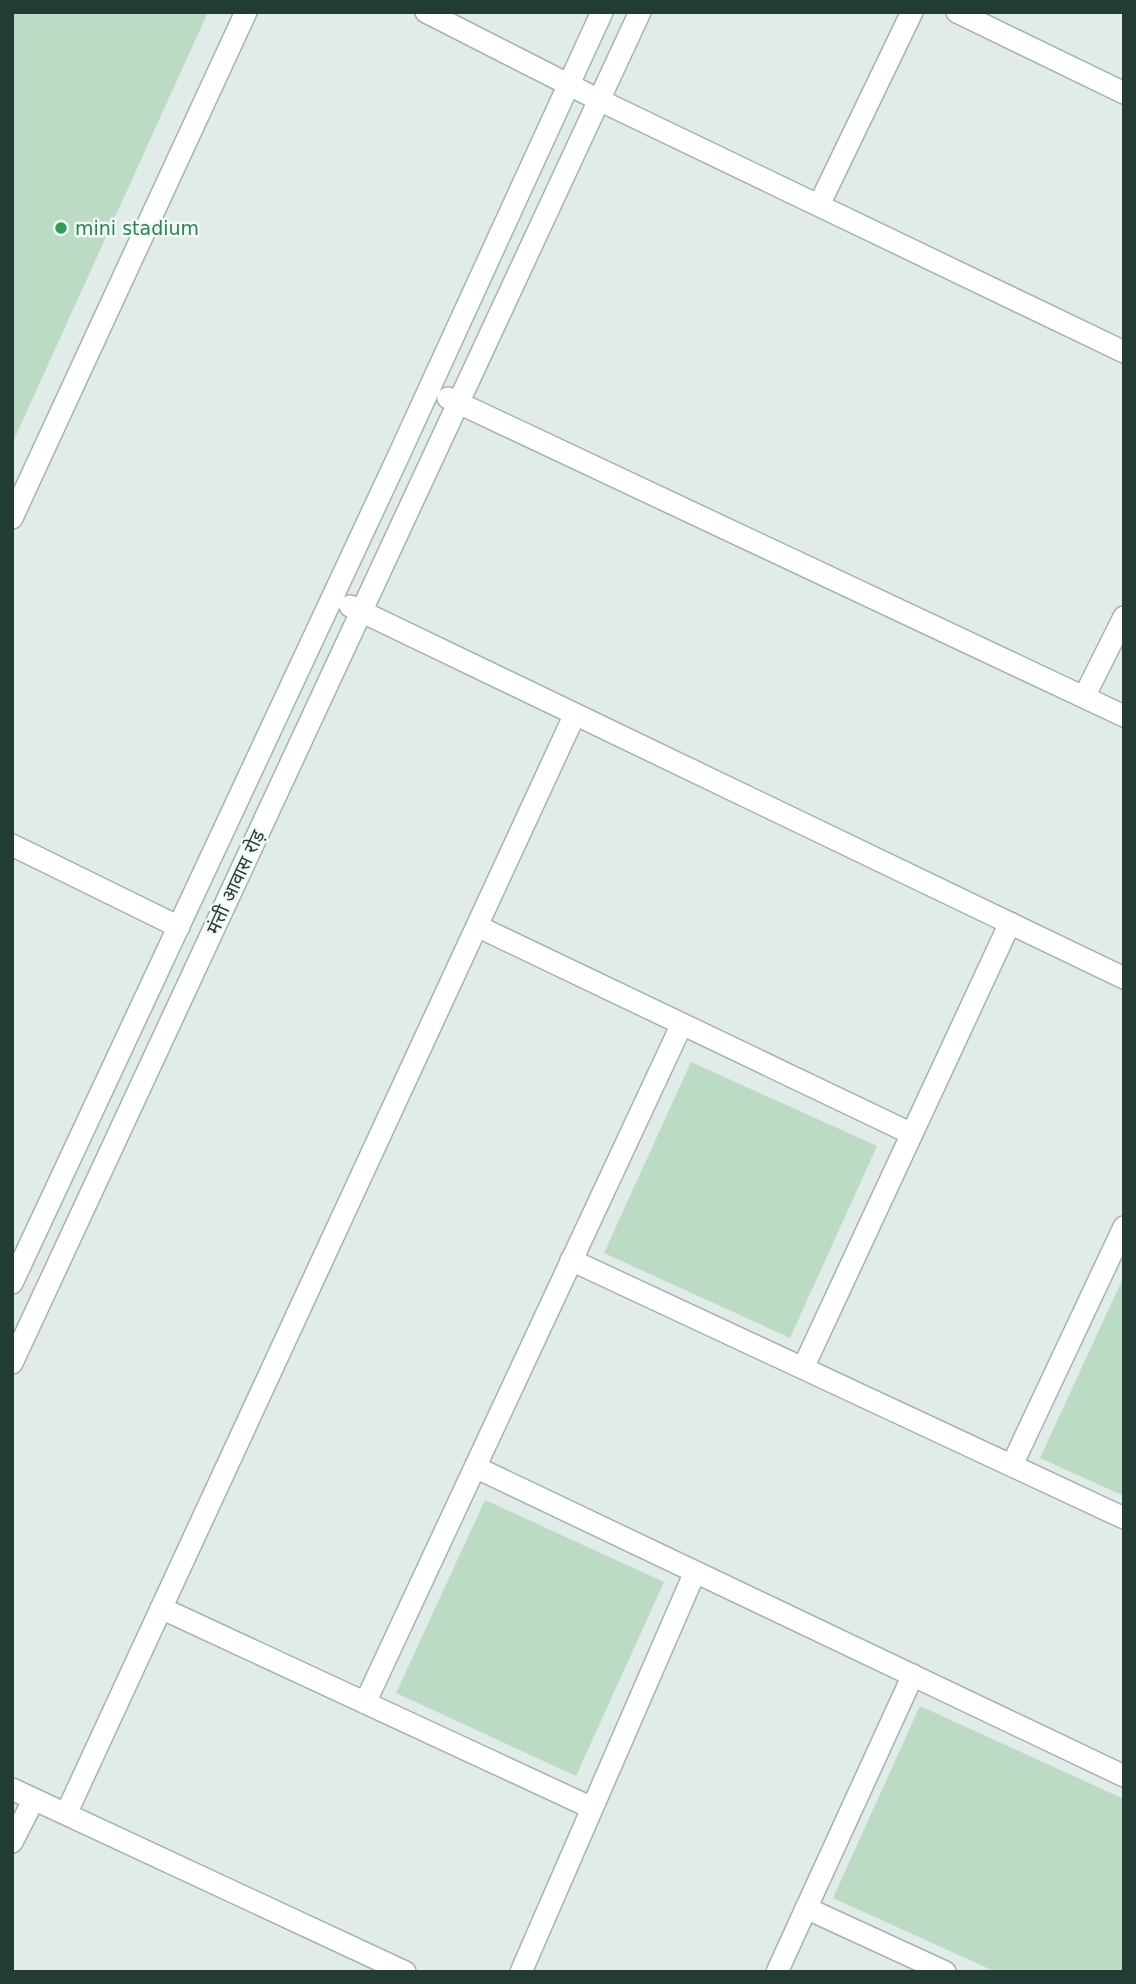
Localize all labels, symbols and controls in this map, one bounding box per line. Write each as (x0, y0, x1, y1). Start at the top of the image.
place label: mini stadium (75, 217, 199, 239)
marker: mini stadium (53, 220, 69, 236)
street label: मंत्ती आवास रोड़ (201, 826, 269, 937)

